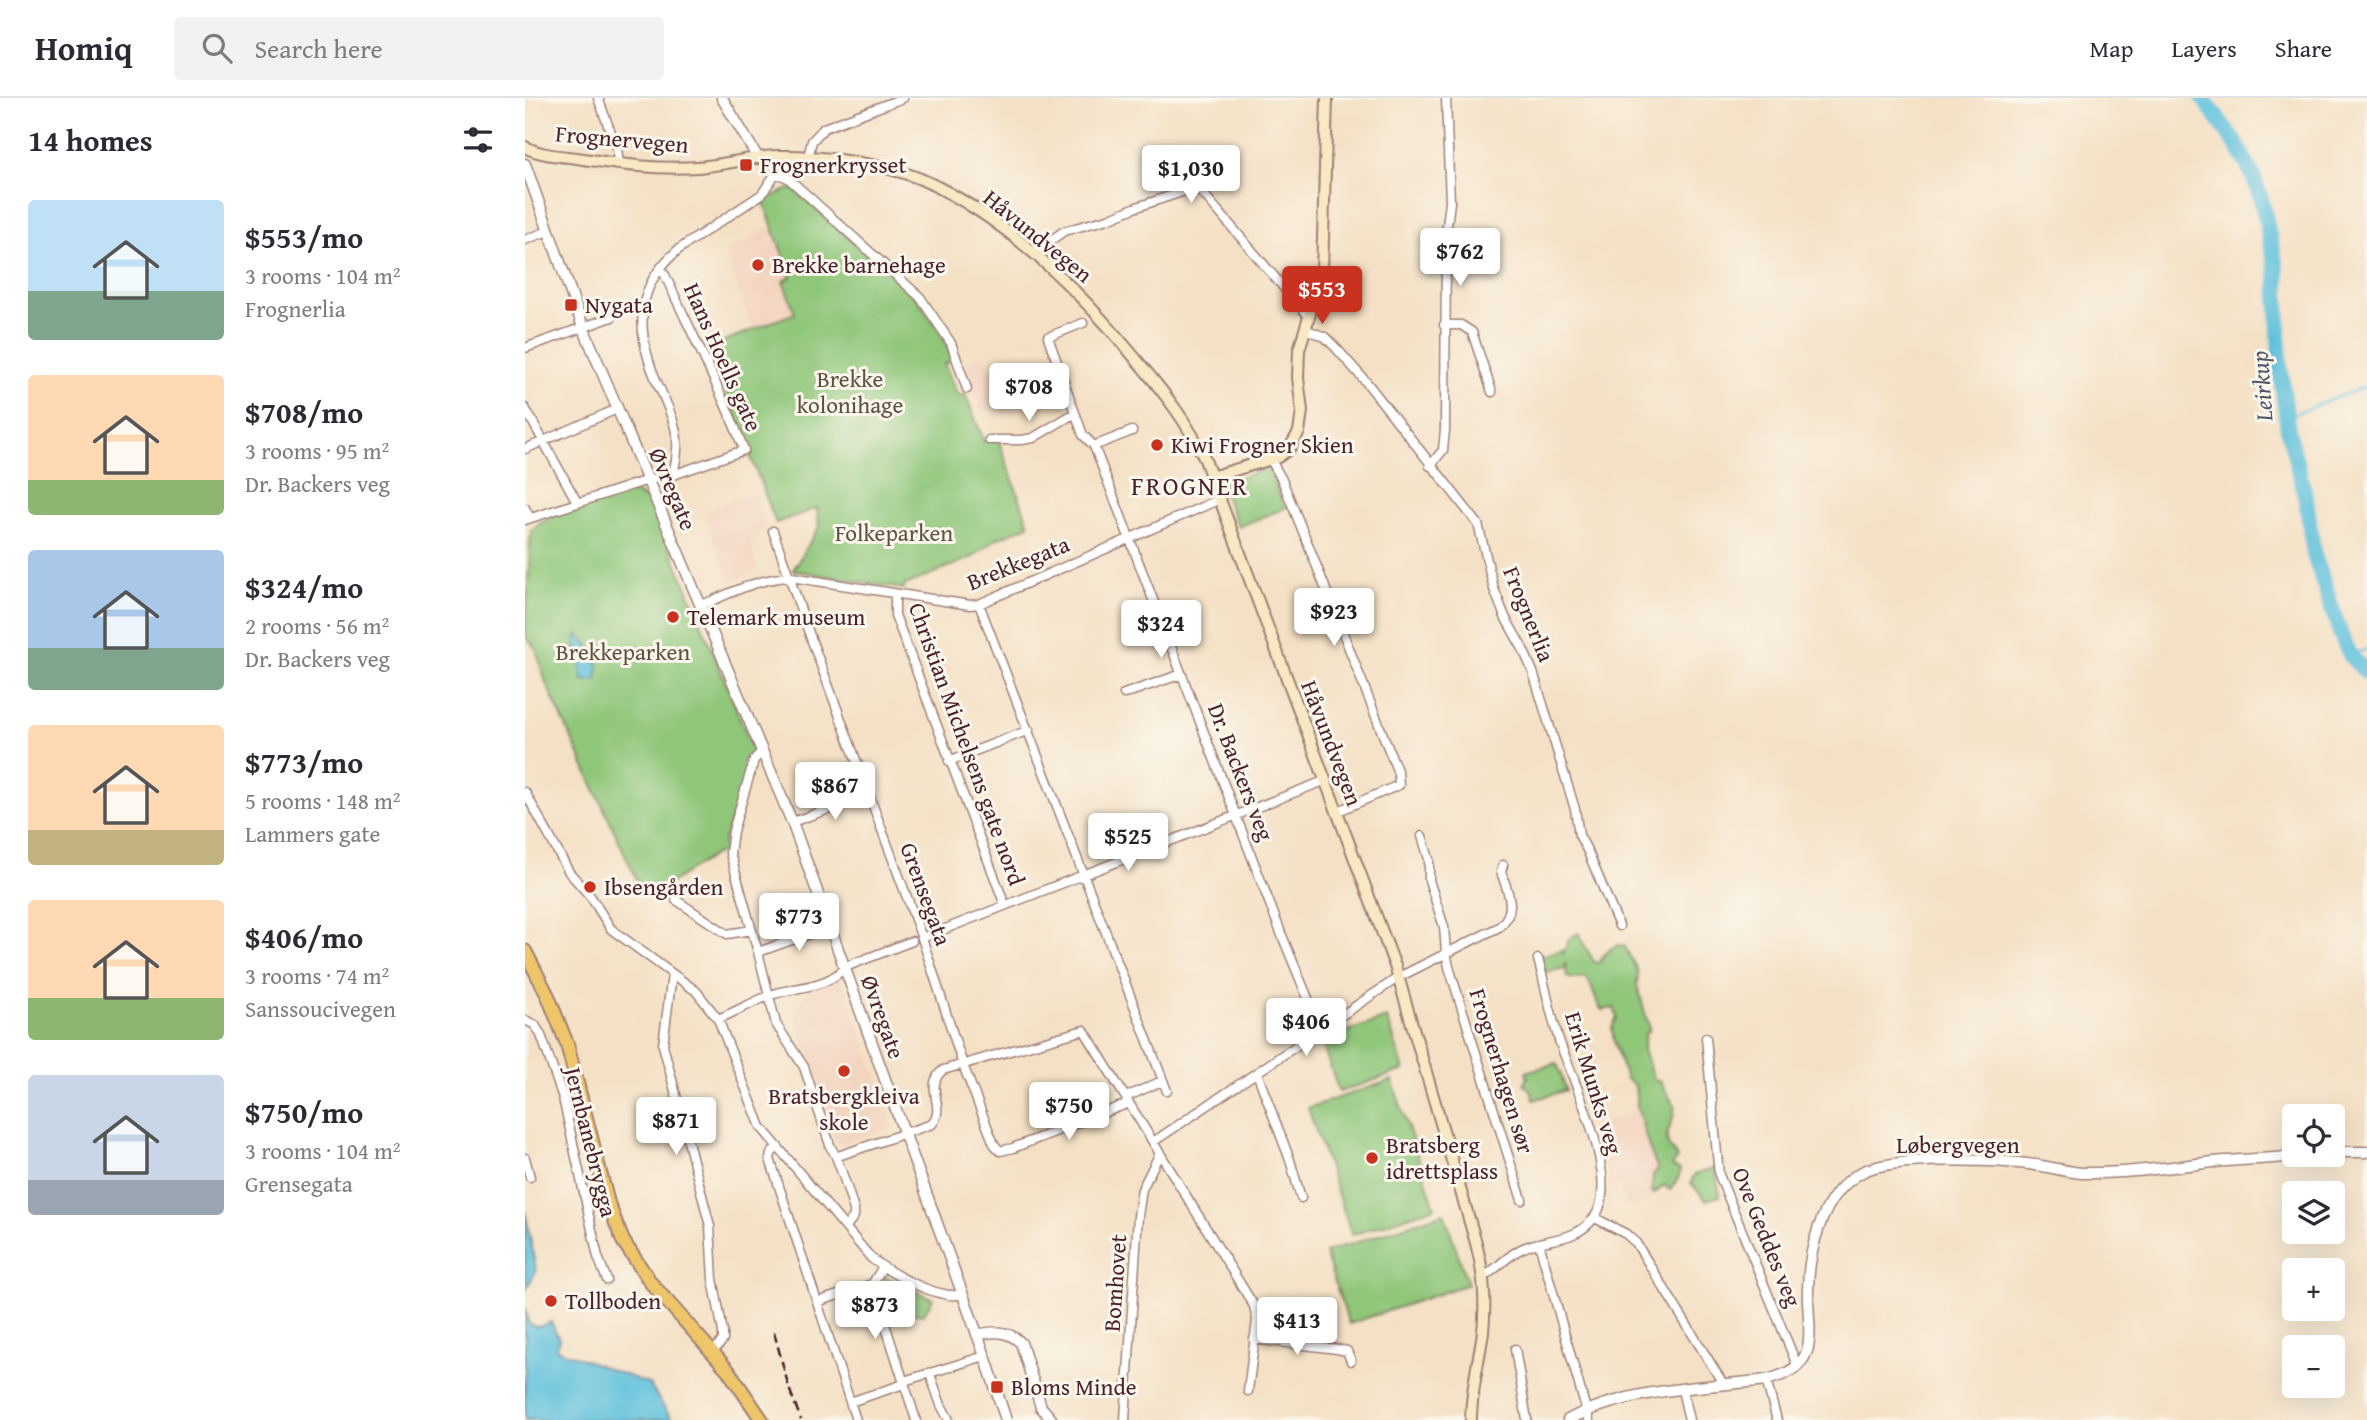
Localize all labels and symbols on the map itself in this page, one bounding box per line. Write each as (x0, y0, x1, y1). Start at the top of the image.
street label: Frognervegen (554, 116, 690, 161)
pin: $1,030 (1134, 146, 1248, 205)
place label: Frognerkrysset (760, 148, 907, 181)
marker: Frognerkrysset (738, 157, 754, 173)
street label: Håvundvegen (977, 181, 1100, 290)
pin: $762 (1419, 228, 1501, 288)
place label: Brekke barnehage (772, 248, 946, 281)
marker: Brekke barnehage (750, 257, 766, 273)
pin: $553 (1281, 266, 1363, 326)
street label: Hans Hoells gate (676, 277, 771, 436)
place label: Nygata (585, 288, 653, 321)
marker: Nygata (563, 297, 579, 313)
water label: Leirkup (2242, 350, 2281, 423)
park label: Brekke kolonihage (797, 362, 903, 421)
pin: $708 (988, 364, 1070, 423)
place label: Kiwi Frogner Skien (1171, 428, 1354, 461)
marker: Kiwi Frogner Skien (1149, 437, 1165, 453)
street label: Øvregate (641, 443, 706, 535)
district label: FROGNER (1131, 466, 1249, 505)
park label: Folkeparken (835, 516, 953, 549)
street label: Brekkegata (962, 527, 1074, 598)
street label: Frognerlia (1495, 561, 1564, 667)
pin: $923 (1293, 588, 1375, 648)
street label: Christian Michelsens gate nord (901, 598, 1034, 891)
place label: Telemark museum (687, 600, 866, 633)
pin: $324 (1120, 601, 1202, 660)
marker: Telemark museum (665, 609, 681, 625)
park label: Brekkeparken (556, 635, 690, 668)
street label: Håvundvegen (1293, 675, 1372, 810)
street label: Dr. Backers veg (1200, 698, 1283, 846)
pin: $867 (794, 762, 876, 822)
pin: $525 (1087, 814, 1169, 873)
street label: Grensegata (893, 838, 960, 950)
place label: Ibsengården (604, 870, 723, 903)
marker: Ibsengården (582, 879, 598, 895)
pin: $773 (758, 894, 840, 953)
street label: Øvregate (853, 971, 914, 1063)
street label: Frognerhagen sør (1462, 984, 1543, 1158)
pin: $406 (1265, 998, 1347, 1058)
street label: Erik Munks veg (1557, 1007, 1632, 1159)
street label: Jernbanebrygga (556, 1060, 626, 1220)
marker: Bratsbergkleiva skole (836, 1063, 852, 1079)
place label: Bratsbergkleiva skole (768, 1079, 920, 1138)
pin: $750 (1028, 1082, 1110, 1142)
pin: $871 (635, 1098, 717, 1157)
place label: Bratsberg idrettsplass (1386, 1128, 1498, 1187)
street label: Løbergvegen (1896, 1128, 2020, 1161)
marker: Bratsberg idrettsplass (1364, 1150, 1380, 1166)
street label: Ove Geddes veg (1724, 1162, 1811, 1312)
street label: Bomhovet (1095, 1233, 1134, 1333)
pin: $873 (834, 1282, 916, 1341)
place label: Tollboden (565, 1284, 661, 1317)
marker: Tollboden (543, 1293, 559, 1309)
pin: $413 (1256, 1298, 1338, 1357)
place label: Bloms Minde (1011, 1370, 1137, 1403)
marker: Bloms Minde (989, 1379, 1005, 1395)

